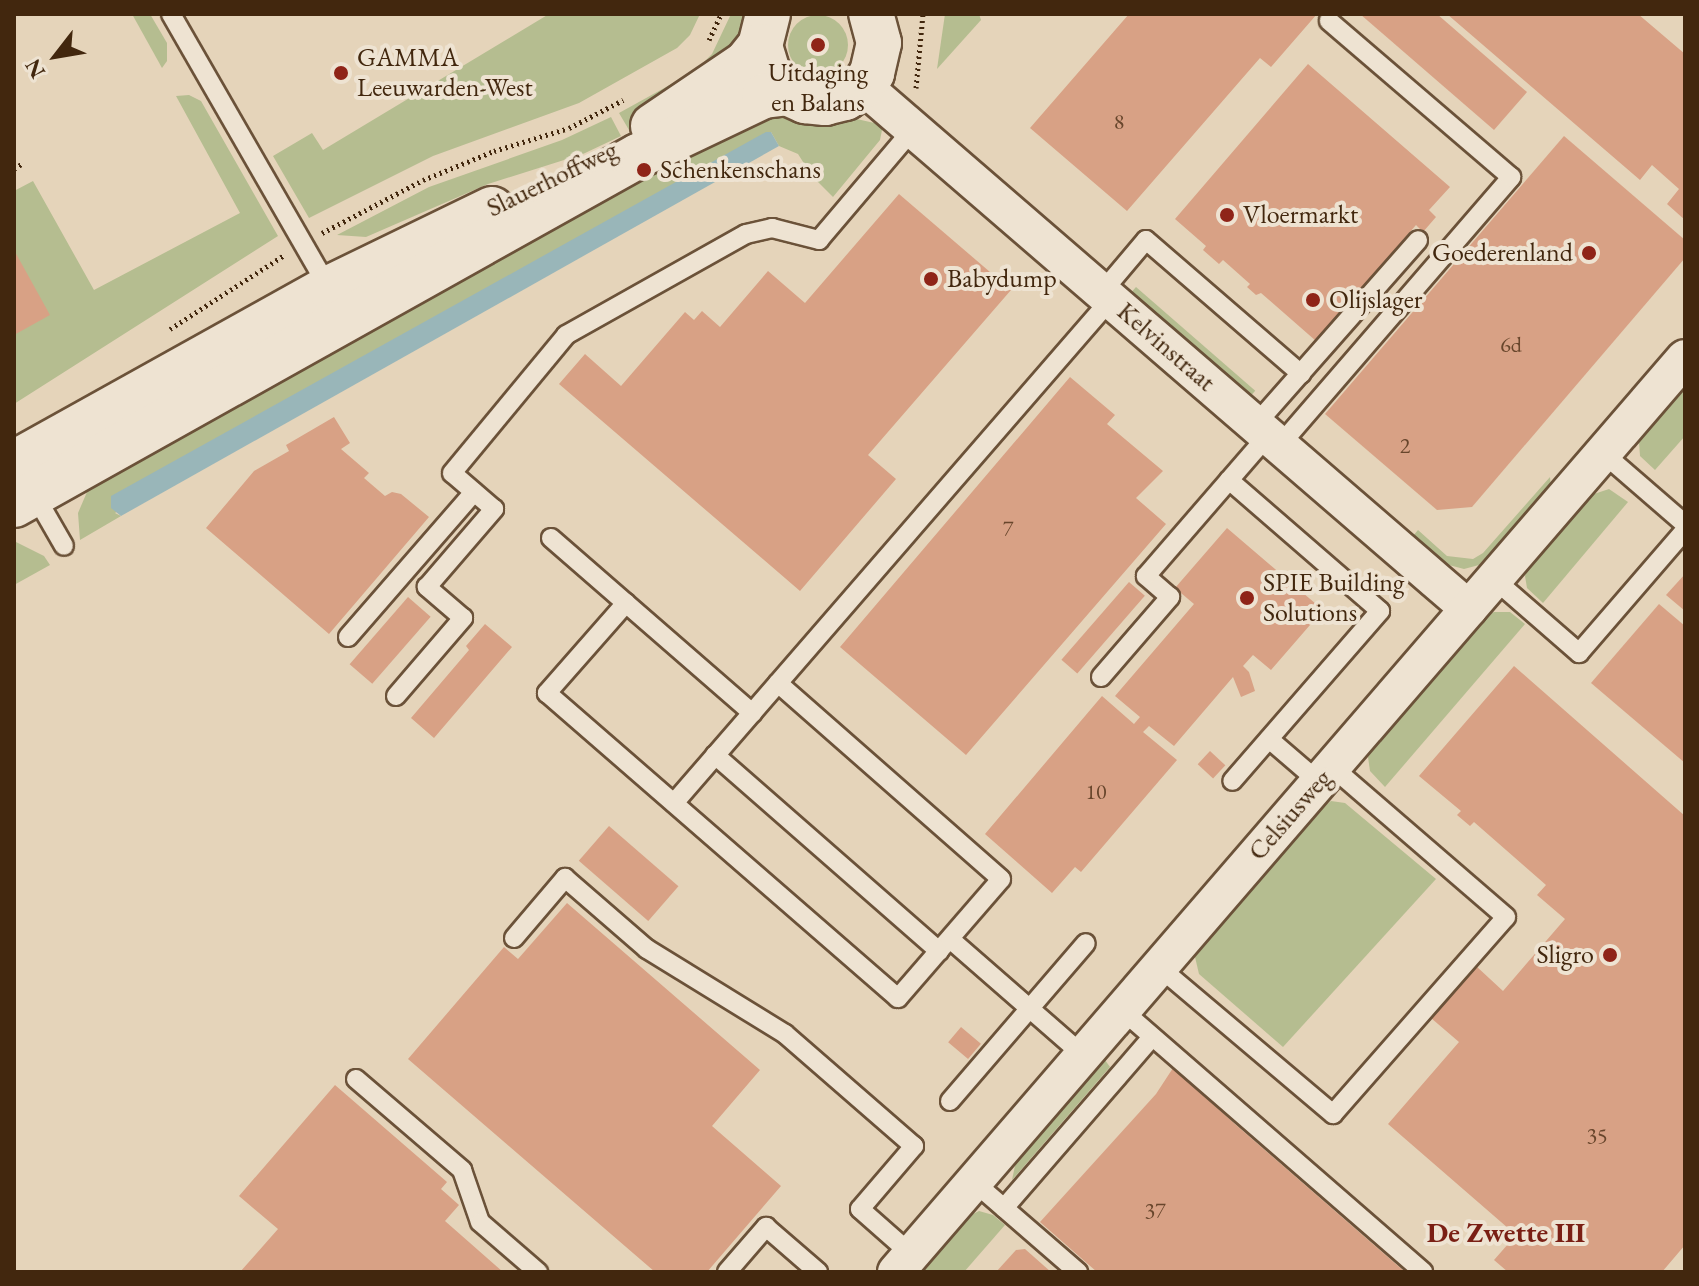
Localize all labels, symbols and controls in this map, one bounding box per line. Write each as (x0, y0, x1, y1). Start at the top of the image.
north arrow (16, 16, 96, 96)
marker: Uitdaging en Balans (809, 36, 827, 54)
place label: GAMMA Leeuwarden-West (357, 42, 533, 104)
text: N (18, 54, 52, 84)
place label: Uitdaging en Balans (768, 57, 868, 118)
marker: GAMMA Leeuwarden-West (332, 64, 350, 82)
house number: 8 (1114, 109, 1124, 135)
street label: Slauerhoffweg (482, 134, 622, 224)
place label: Schenkenschans (660, 154, 821, 186)
marker: Schenkenschans (635, 161, 653, 179)
place label: Vloermarkt (1243, 199, 1358, 231)
marker: Vloermarkt (1218, 206, 1236, 224)
place label: Goederenland (1432, 237, 1573, 269)
marker: Goederenland (1580, 244, 1598, 262)
place label: Babydump (947, 263, 1057, 295)
marker: Babydump (922, 270, 940, 288)
place label: Olijslager (1329, 284, 1422, 316)
marker: Olijslager (1304, 291, 1322, 309)
street label: Kelvinstraat (1111, 296, 1221, 398)
house number: 6d (1500, 332, 1522, 358)
house number: 2 (1400, 433, 1410, 459)
house number: 7 (1003, 516, 1013, 542)
place label: SPIE Building Solutions (1263, 567, 1404, 628)
marker: SPIE Building Solutions (1238, 589, 1256, 607)
street label: Celsiusweg (1242, 763, 1338, 867)
house number: 10 (1085, 779, 1107, 805)
place label: Sligro (1536, 939, 1594, 971)
marker: Sligro (1601, 946, 1619, 964)
house number: 35 (1586, 1123, 1608, 1149)
house number: 37 (1144, 1198, 1166, 1224)
district label: De Zwette III (1427, 1215, 1585, 1249)

